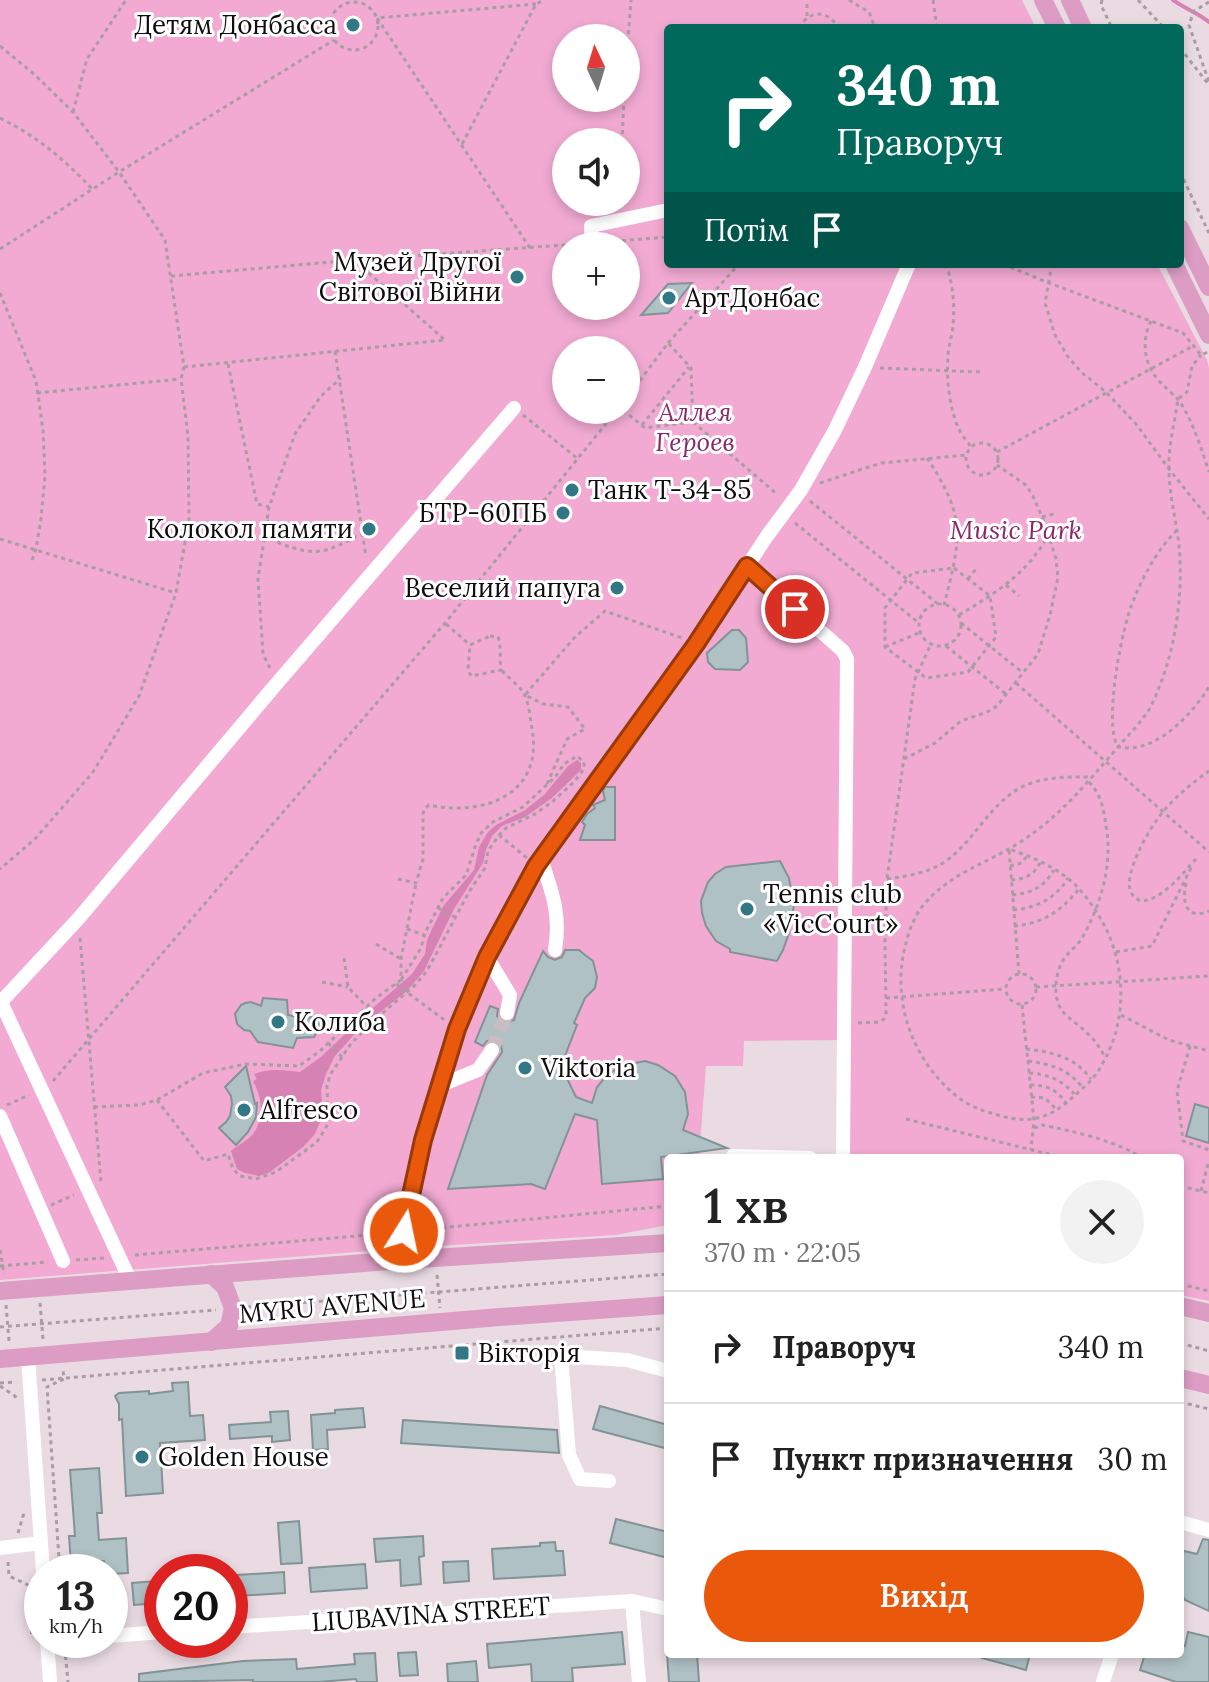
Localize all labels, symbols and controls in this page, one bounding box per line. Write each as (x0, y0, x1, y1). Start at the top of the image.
place label: Детям Донбасса (134, 8, 337, 41)
marker: Детям Донбасса (344, 16, 362, 34)
north arrow (552, 24, 640, 112)
map controls (552, 24, 640, 424)
text: 340 m (836, 49, 1000, 120)
icon: right (704, 56, 808, 160)
text: Праворуч (836, 119, 1004, 165)
button: sound (552, 128, 640, 216)
icon: arrive (805, 208, 849, 252)
text: Потім (704, 211, 789, 249)
button: + (552, 232, 640, 320)
place label: Музей Другої Світової Війни (319, 245, 502, 308)
marker: Музей Другої Світової Війни (508, 268, 526, 286)
place label: АртДонбас (684, 281, 820, 314)
marker: АртДонбас (660, 289, 678, 307)
button: − (552, 336, 640, 424)
park label: Аллея Героев (655, 395, 735, 458)
place label: Танк Т-34-85 (588, 473, 752, 506)
marker: Танк Т-34-85 (563, 481, 581, 499)
place label: БТР-60ПБ (419, 496, 547, 529)
marker: БТР-60ПБ (554, 504, 572, 522)
place label: Колокол памяти (147, 512, 353, 545)
park label: Music Park (950, 513, 1082, 546)
marker: Колокол памяти (360, 520, 378, 538)
place label: Веселий папуга (404, 571, 601, 604)
pin (761, 575, 829, 643)
marker: Веселий папуга (608, 579, 626, 597)
icon: arrive (773, 587, 817, 631)
place label: Tennis club «VicCourt» (763, 877, 902, 940)
marker: Tennis club «VicCourt» (738, 900, 756, 918)
place label: Колиба (294, 1005, 386, 1038)
marker: Колиба (269, 1013, 287, 1031)
place label: Viktoria (540, 1051, 636, 1084)
marker: Viktoria (516, 1059, 534, 1077)
place label: Alfresco (259, 1093, 358, 1126)
marker: Alfresco (235, 1101, 253, 1119)
text: 1 хв (704, 1175, 788, 1236)
button: close (1060, 1180, 1144, 1264)
position arrow (362, 1190, 446, 1274)
text: 370 m · 22:05 (704, 1236, 861, 1269)
street label: MYRU AVENUE (238, 1281, 426, 1330)
icon: right (704, 1325, 748, 1369)
text: Праворуч (772, 1328, 916, 1366)
text: 340 m (1058, 1328, 1144, 1366)
place label: Вікторія (478, 1336, 581, 1369)
marker: Вікторія (453, 1344, 471, 1362)
icon: arrive (704, 1437, 748, 1481)
place label: Golden House (158, 1440, 329, 1473)
text: Пункт призначення (772, 1440, 1074, 1478)
text: 30 m (1098, 1440, 1168, 1478)
marker: Golden House (133, 1448, 151, 1466)
button: Вихід (704, 1550, 1144, 1642)
speed limit sign: 20 (144, 1554, 248, 1658)
text: 13 (57, 1570, 95, 1621)
street label: LIUBAVINA STREET (310, 1589, 552, 1638)
text: km/h (49, 1613, 103, 1638)

